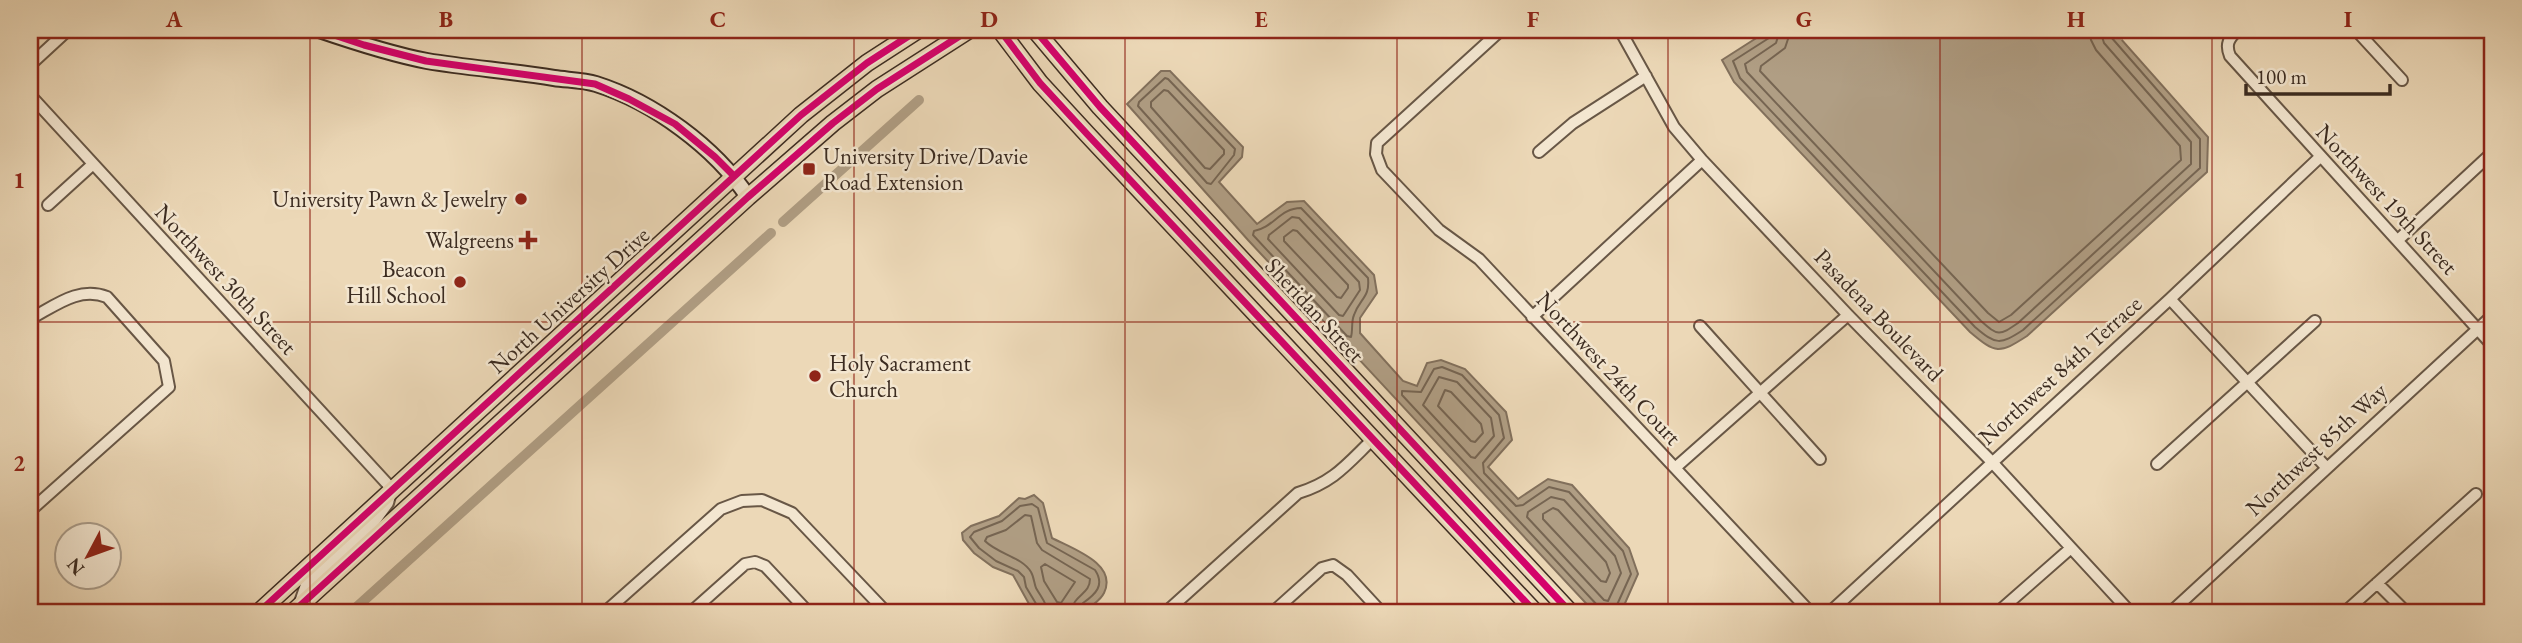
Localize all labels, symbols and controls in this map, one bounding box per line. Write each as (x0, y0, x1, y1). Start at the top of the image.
text: A (165, 4, 183, 34)
text: B (439, 4, 453, 34)
text: C (710, 4, 726, 34)
text: D (980, 4, 998, 34)
text: E (1254, 4, 1268, 34)
text: F (1527, 4, 1540, 34)
text: G (1796, 4, 1812, 34)
text: H (2067, 4, 2085, 34)
text: I (2344, 4, 2352, 34)
scale bar (2246, 52, 2389, 96)
text: 100 m (2256, 63, 2307, 90)
street label: Northwest 19th Street (2309, 117, 2465, 281)
place label: University Drive/Davie Road Extension (823, 141, 1028, 197)
marker: University Drive/Davie Road Extension (801, 161, 817, 177)
text: 1 (13, 165, 25, 195)
place label: University Pawn & Jewelry (272, 184, 508, 214)
marker: University Pawn & Jewelry (513, 191, 529, 207)
street label: Northwest 30th Street (148, 197, 304, 361)
street label: North University Drive (482, 220, 656, 380)
place label: Walgreens (426, 225, 514, 255)
marker: Walgreens (520, 232, 536, 248)
street label: Pasadena Boulevard (1808, 242, 1950, 388)
street label: Sheridan Street (1259, 251, 1372, 369)
place label: Beacon Hill School (346, 254, 446, 310)
marker: Beacon Hill School (452, 274, 468, 290)
street label: Northwest 24th Court (1530, 285, 1689, 452)
street label: Northwest 84th Terrace (1972, 289, 2148, 451)
place label: Holy Sacrament Church (829, 348, 972, 404)
marker: Holy Sacrament Church (807, 368, 823, 384)
street label: Northwest 85th Way (2239, 375, 2394, 522)
text: 2 (13, 448, 25, 478)
north arrow (52, 520, 122, 590)
text: N (61, 552, 90, 581)

